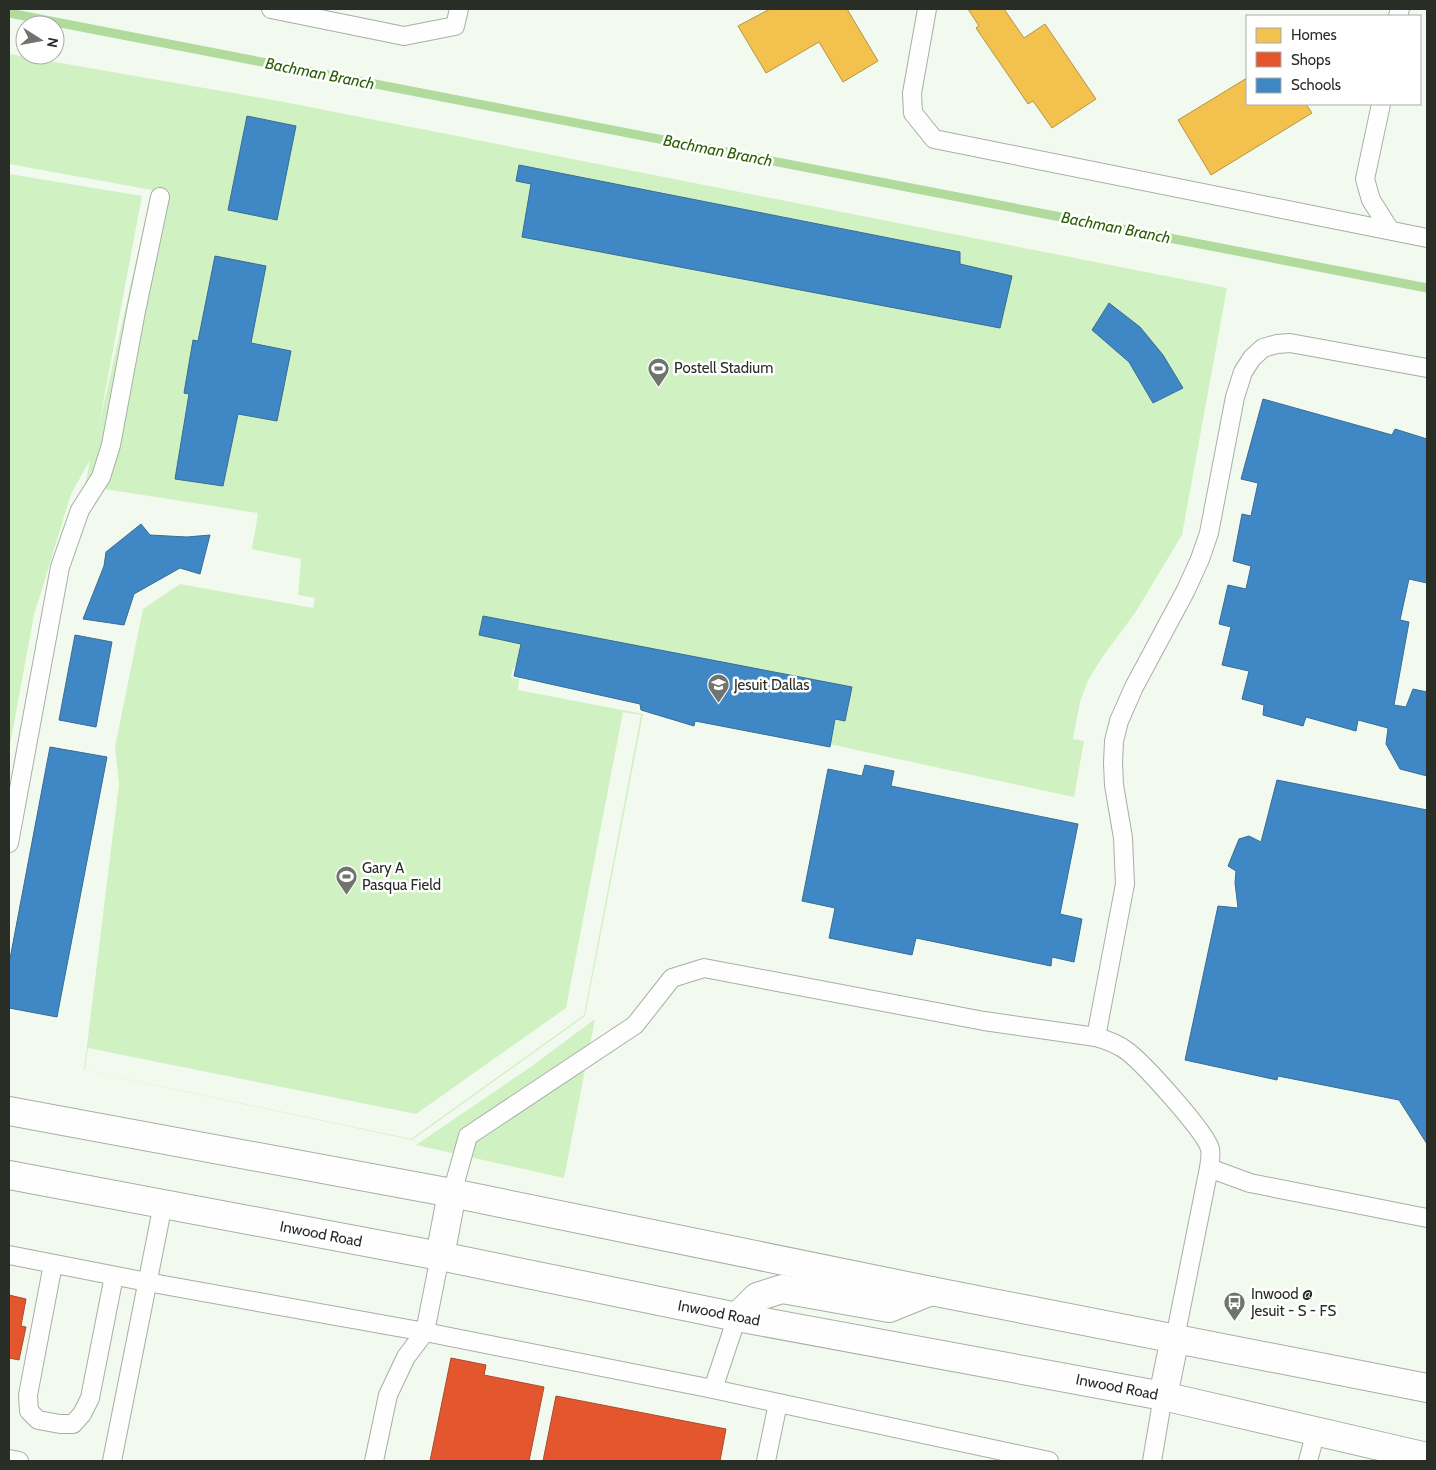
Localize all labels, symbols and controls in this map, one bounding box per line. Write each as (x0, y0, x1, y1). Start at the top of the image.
north arrow (15, 15, 65, 65)
legend (1246, 15, 1421, 105)
text: Homes (1291, 26, 1337, 44)
text: N (43, 36, 63, 49)
text: Shops (1291, 51, 1331, 69)
water label: Bachman Branch (264, 54, 376, 93)
text: Schools (1291, 76, 1341, 94)
water label: Bachman Branch (662, 131, 774, 170)
water label: Bachman Branch (1060, 208, 1172, 247)
sports icon: Postell Stadium (646, 356, 670, 387)
place label: Postell Stadium (674, 359, 773, 377)
school or university icon: Jesuit Dallas (706, 673, 730, 704)
place label: Jesuit Dallas (733, 676, 809, 694)
place label: Gary A Pasqua Field (362, 859, 441, 894)
sports icon: Gary A Pasqua Field (334, 865, 358, 896)
street label: Inwood Road (278, 1217, 364, 1251)
place label: Inwood @ Jesuit - S - FS (1250, 1285, 1336, 1320)
bus stop icon: Inwood @ Jesuit - S - FS (1223, 1291, 1247, 1322)
street label: Inwood Road (676, 1296, 762, 1330)
street label: Inwood Road (1074, 1370, 1160, 1404)

